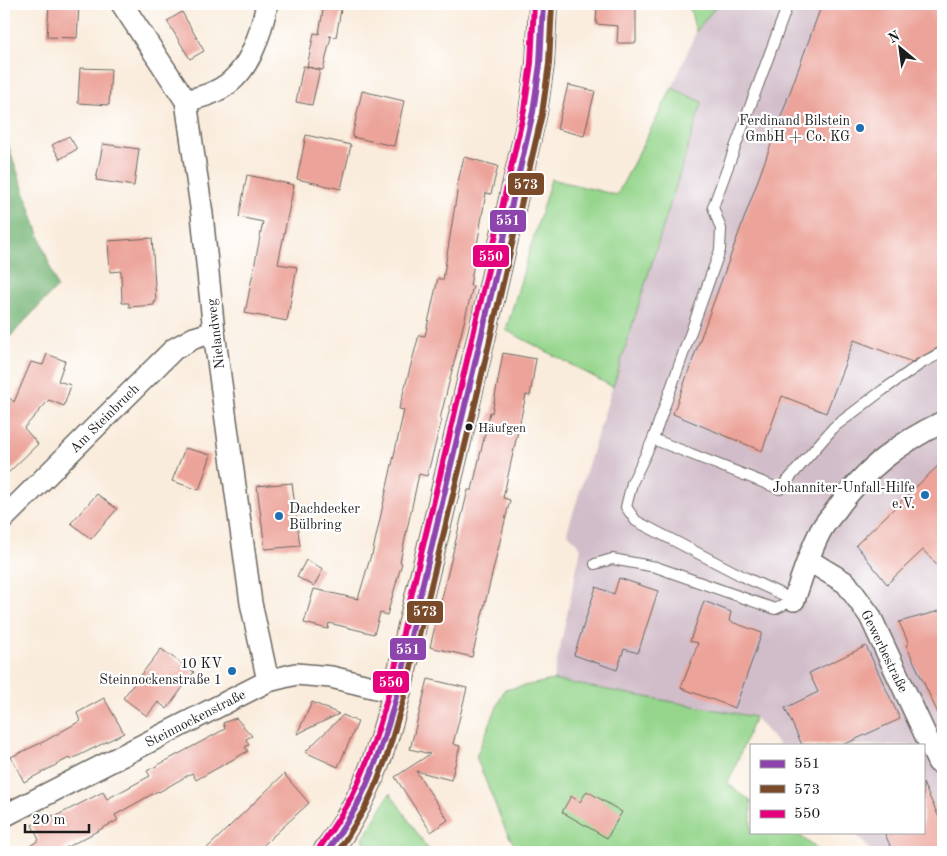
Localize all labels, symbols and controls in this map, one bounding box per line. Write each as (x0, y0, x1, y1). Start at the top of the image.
north arrow (874, 22, 924, 72)
text: N (886, 29, 903, 46)
place label: Ferdinand Bilstein GmbH + Co. KG (739, 114, 850, 144)
marker: Ferdinand Bilstein GmbH + Co. KG (854, 122, 866, 134)
line badge: 573 (507, 172, 545, 196)
text: 573 (514, 178, 538, 192)
line badge: 551 (489, 209, 527, 233)
text: 551 (496, 214, 520, 228)
line badge: 550 (472, 244, 510, 268)
text: 550 (479, 250, 503, 264)
street label: Nielandweg (205, 297, 227, 370)
street label: Am Steinbruch (68, 381, 142, 456)
marker: Häufgen (464, 422, 474, 432)
place label: Häufgen (478, 422, 526, 435)
place label: Johanniter-Unfall-Hilfe e.V. (772, 481, 915, 511)
marker: Johanniter-Unfall-Hilfe e.V. (919, 489, 931, 501)
place label: Dachdecker Bülbring (289, 502, 360, 532)
marker: Dachdecker Bülbring (273, 510, 285, 522)
line badge: 573 (406, 600, 444, 624)
text: 573 (413, 605, 437, 619)
street label: Gewerbestraße (858, 608, 910, 695)
line badge: 551 (389, 637, 427, 661)
text: 551 (396, 643, 420, 657)
place label: 10 KV Steinnockenstraße 1 (99, 657, 222, 687)
marker: 10 KV Steinnockenstraße 1 (226, 665, 238, 677)
line badge: 550 (372, 670, 410, 694)
text: 550 (379, 676, 403, 690)
street label: Steinnockenstraße (143, 688, 248, 750)
legend (750, 744, 924, 834)
text: 551 (794, 757, 820, 772)
text: 573 (794, 783, 820, 798)
scale bar (25, 801, 89, 833)
text: 550 (794, 807, 820, 822)
text: 20 m (32, 813, 66, 828)

